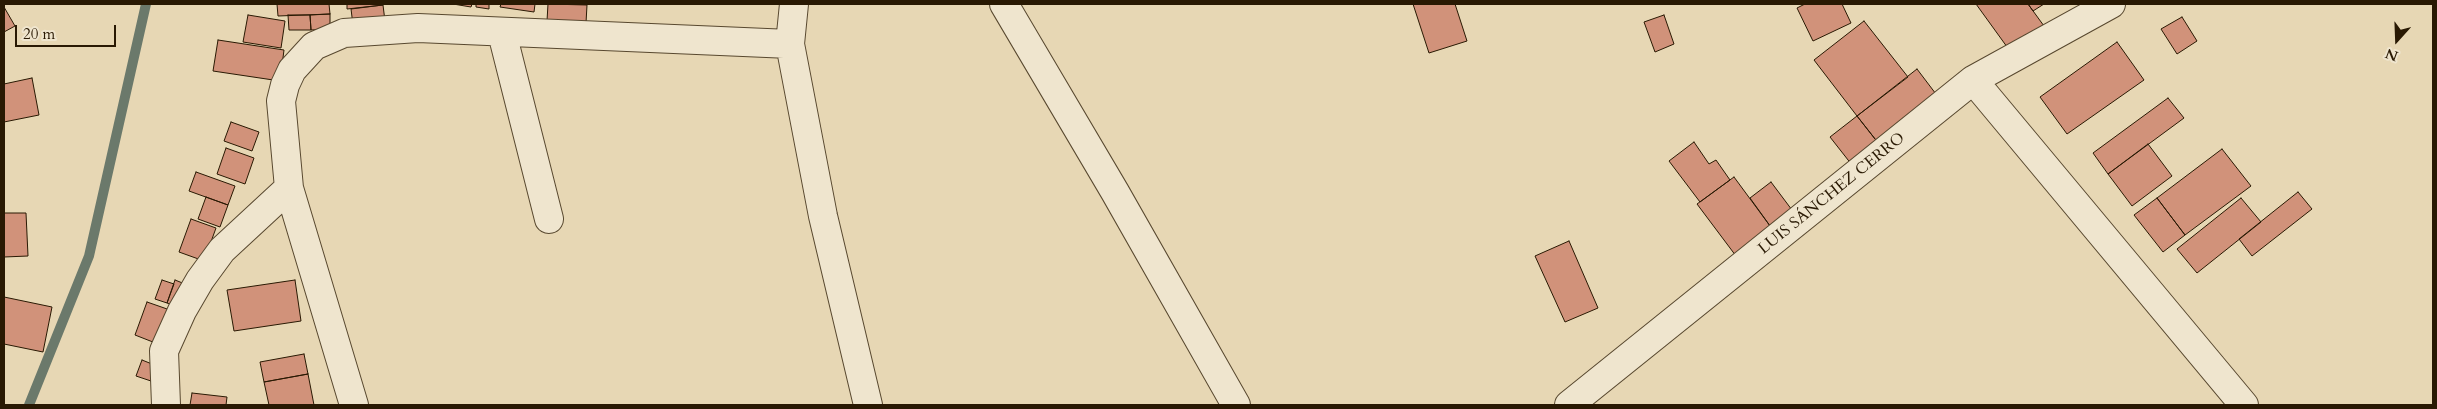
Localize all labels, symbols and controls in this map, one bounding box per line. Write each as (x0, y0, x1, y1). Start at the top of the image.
scale bar (18, 15, 119, 47)
north arrow (2372, 15, 2422, 65)
text: 20 m (23, 24, 55, 44)
text: N (2383, 44, 2401, 66)
street label: LUIS SÁNCHEZ CERRO (1755, 129, 1909, 259)

